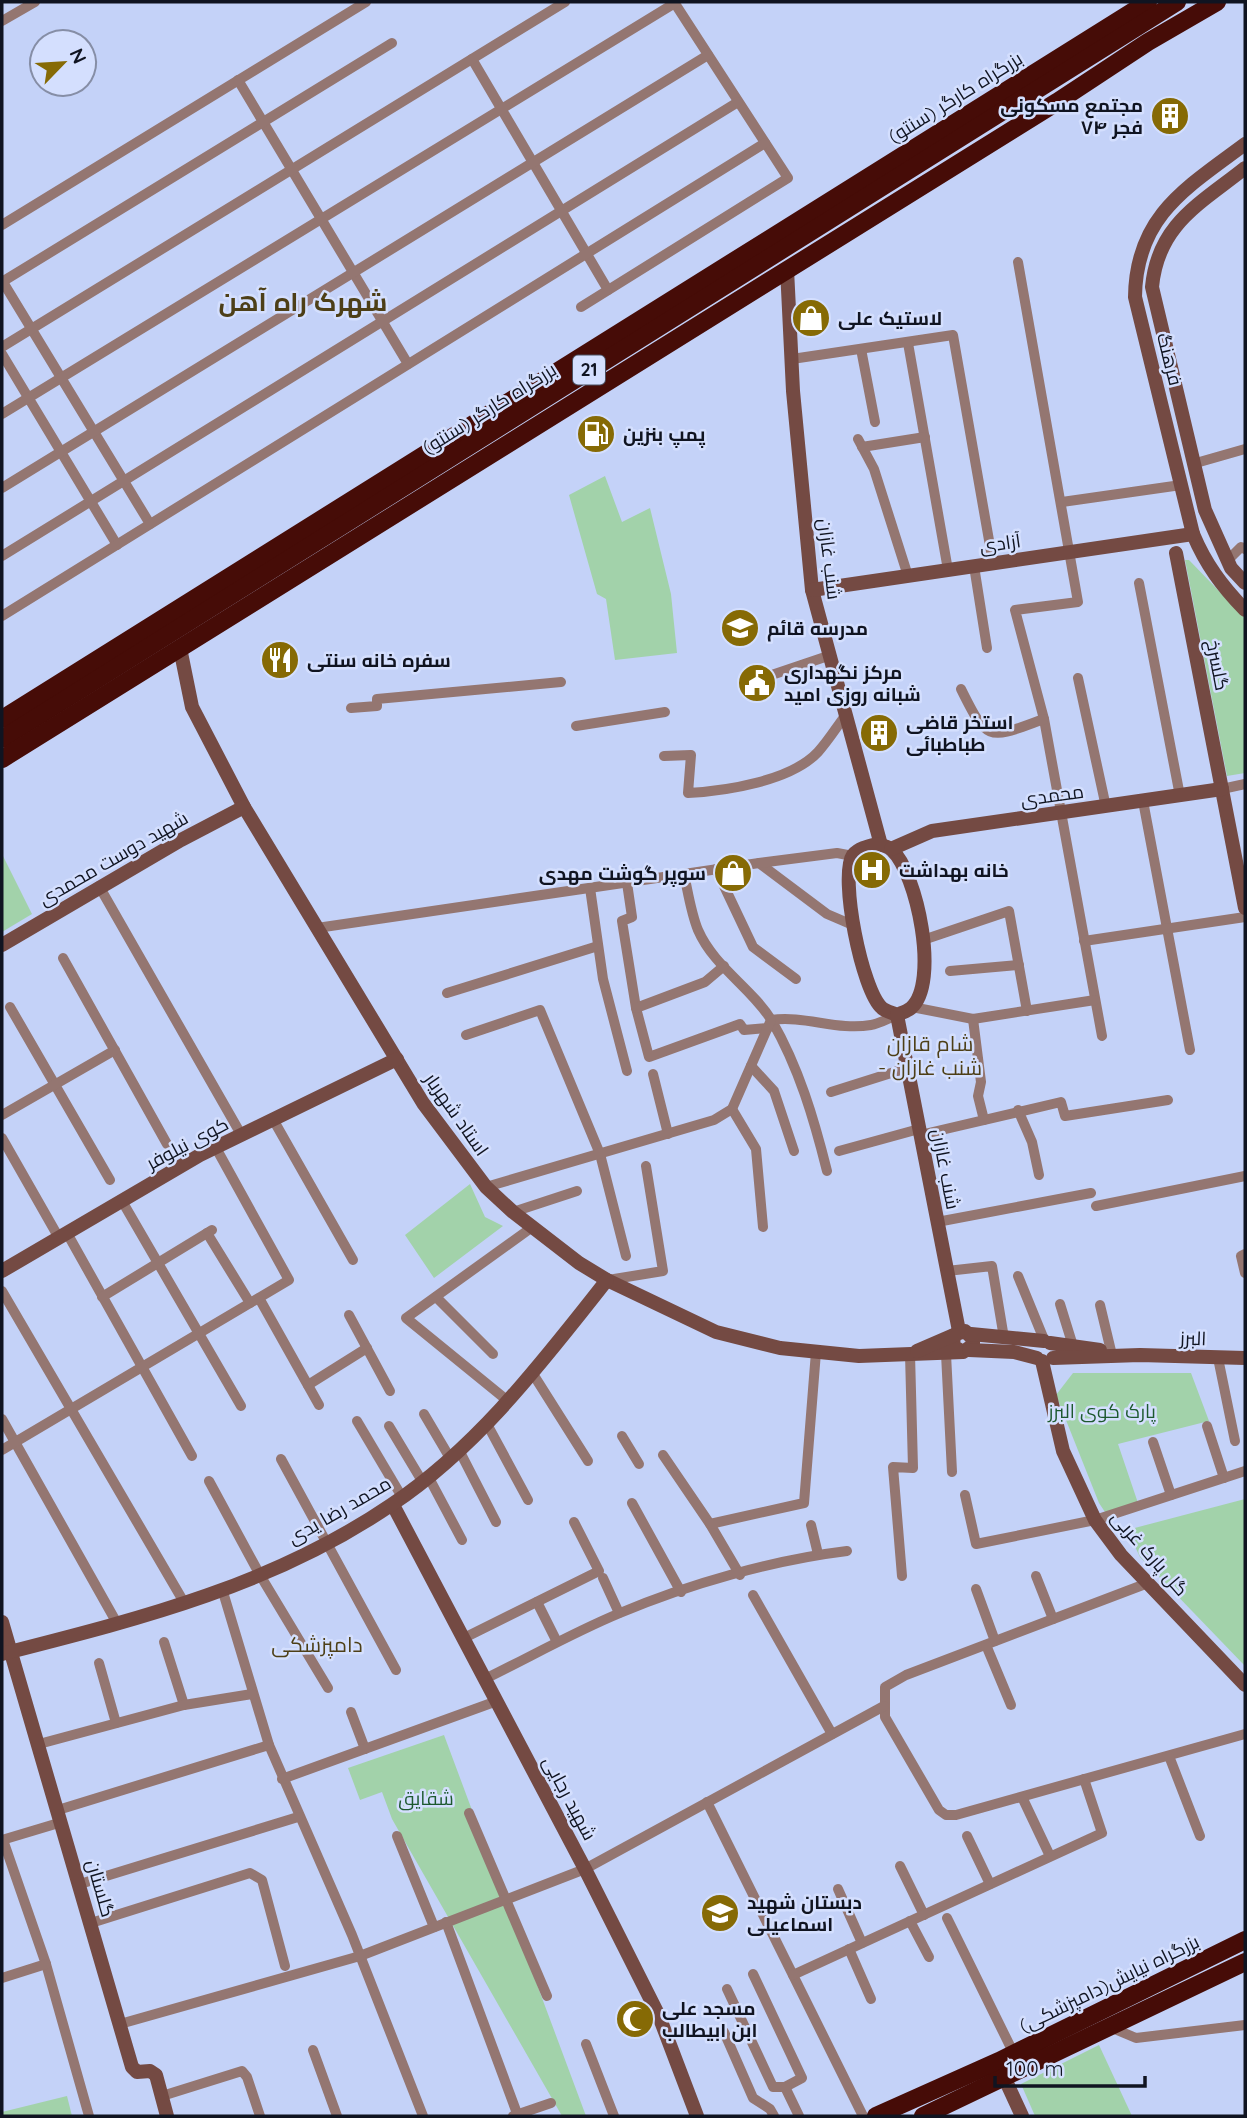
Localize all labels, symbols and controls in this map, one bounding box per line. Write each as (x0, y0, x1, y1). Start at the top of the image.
north arrow (28, 28, 98, 98)
text: N (65, 44, 92, 67)
street label: بزرگراه کارگر (سنتو) (883, 46, 1027, 148)
place label: مجتمع مسکونی فجر ۷۴ (1000, 93, 1143, 139)
building icon: مجتمع مسکونی فجر ۷۴ (1149, 95, 1191, 137)
district label: شهرک راه آهن (219, 285, 387, 318)
shop icon: لاستیک علی (790, 297, 832, 339)
place label: لاستیک علی (838, 306, 942, 330)
street label: فرهنگ (1152, 330, 1188, 388)
road number: 21 (573, 356, 605, 384)
street label: بزرگراه کارگر (سنتو) (417, 357, 561, 459)
fuel station icon: پمپ بنزین (575, 413, 617, 455)
place label: پمپ بنزین (623, 422, 706, 448)
street label: شنب غازان (813, 517, 847, 601)
street label: آزادی (978, 528, 1022, 558)
school or university icon: مدرسه قائم (719, 607, 761, 649)
place label: مدرسه قائم (767, 616, 868, 642)
street label: گلسرخ (1199, 637, 1235, 693)
restaurant icon: سفره خانه سنتی (259, 639, 301, 681)
place label: سفره خانه سنتی (307, 648, 451, 672)
place label: مرکز نگهداری شبانه روزی امید (784, 660, 921, 707)
public building icon: مرکز نگهداری شبانه روزی امید (736, 662, 778, 704)
place label: استخر قاضی طباطبائی (906, 710, 1013, 756)
building icon: استخر قاضی طباطبائی (858, 712, 900, 754)
street label: محمدی (1019, 779, 1085, 811)
street label: شهید دوست محمدی (34, 805, 192, 911)
hospital icon: خانه بهداشت (851, 849, 893, 891)
shop icon: سوپر گوشت مهدی (712, 852, 754, 894)
place label: خانه بهداشت (899, 858, 1009, 882)
place label: سوپر گوشت مهدی (539, 861, 706, 887)
district label: شام قازان - شنب غازان (878, 1030, 982, 1081)
street label: استاد شهریار (419, 1067, 494, 1160)
street label: کوی نیلوفر (141, 1111, 232, 1175)
street label: شنب غازان (926, 1127, 966, 1211)
street label: البرز (1178, 1326, 1207, 1350)
park label: پارک کوی البرز (1047, 1399, 1156, 1424)
street label: محمد رضا یدی (283, 1471, 395, 1549)
street label: گل پارک غربی (1105, 1505, 1194, 1601)
district label: دامپزشکی (271, 1631, 363, 1659)
street label: شهید رجایی (538, 1752, 602, 1844)
park label: شقایق (398, 1786, 454, 1811)
street label: گلستان (81, 1856, 121, 1920)
place label: دبستان شهید اسماعیلی (747, 1890, 862, 1936)
school or university icon: دبستان شهید اسماعیلی (699, 1892, 741, 1934)
street label: بزرگراه نیایش(دامپزشکی) (1015, 1929, 1204, 2038)
place label: مسجد علی ابن ابیطالب (662, 1996, 757, 2042)
mosque icon: مسجد علی ابن ابیطالب (614, 1998, 656, 2040)
scale bar (995, 2044, 1146, 2088)
text: 100 m (1006, 2055, 1064, 2081)

